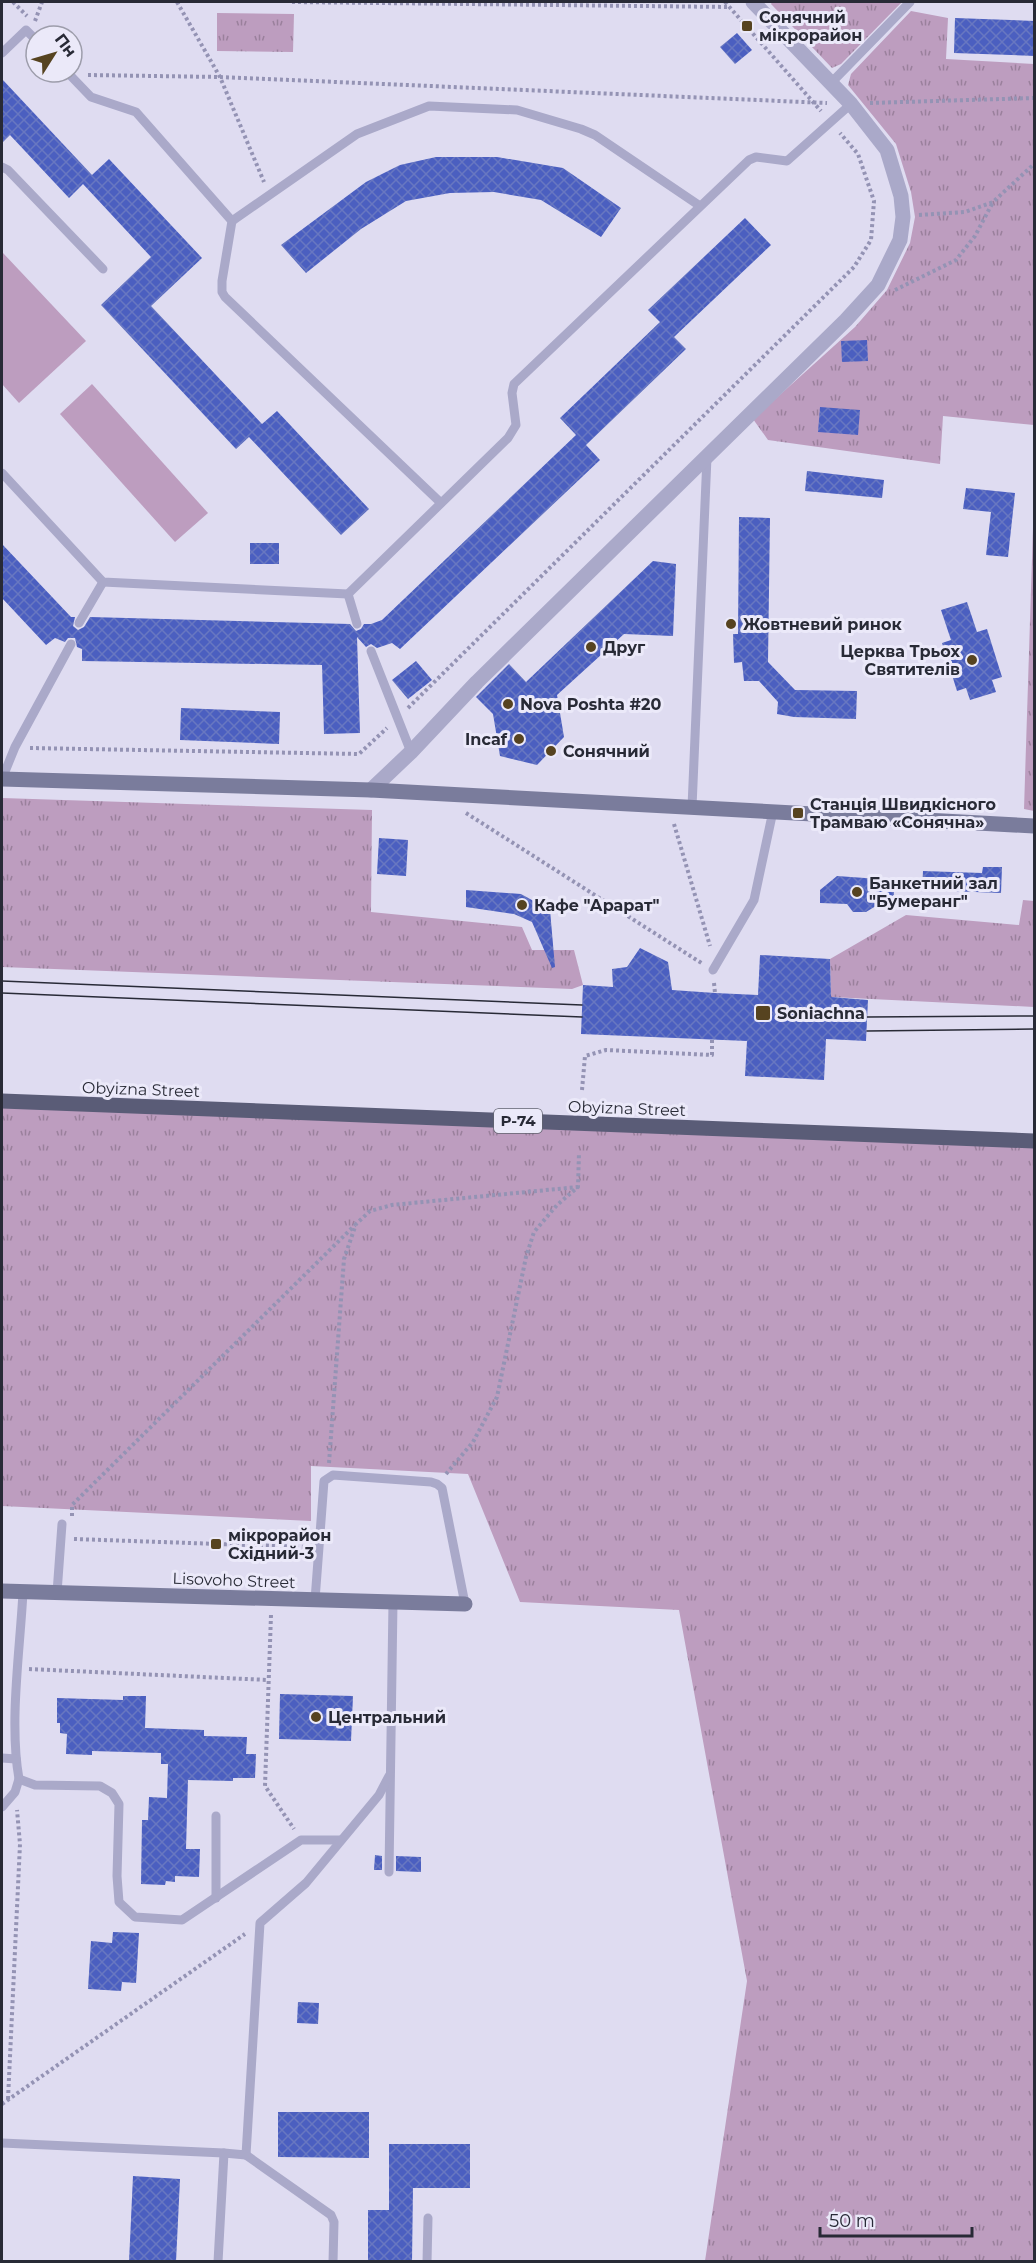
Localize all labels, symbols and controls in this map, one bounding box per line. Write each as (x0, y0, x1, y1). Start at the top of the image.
place label: Сонячний мікрорайон (759, 8, 862, 45)
marker: Сонячний мікрорайон (740, 19, 754, 33)
north arrow (24, 24, 84, 84)
text: Пн (51, 30, 80, 61)
place label: Жовтневий ринок (743, 615, 902, 634)
marker: Жовтневий ринок (724, 617, 738, 631)
place label: Друг (603, 638, 646, 657)
marker: Друг (584, 640, 598, 654)
place label: Церква Трьох Святителів (840, 642, 961, 679)
marker: Церква Трьох Святителів (965, 653, 979, 667)
place label: Nova Poshta #20 (520, 695, 661, 714)
marker: Nova Poshta #20 (501, 697, 515, 711)
place label: Incaf (465, 730, 508, 749)
marker: Incaf (512, 732, 526, 746)
place label: Сонячний (563, 742, 650, 761)
marker: Сонячний (544, 744, 558, 758)
place label: Станцiя Швидкiсного Трамваю «Сонячна» (810, 795, 996, 832)
marker: Станцiя Швидкiсного Трамваю «Сонячна» (791, 806, 805, 820)
place label: Банкетний зал "Бумеранг" (869, 874, 998, 911)
marker: Банкетний зал "Бумеранг" (850, 885, 864, 899)
place label: Кафе "Арарат" (534, 896, 659, 915)
marker: Кафе "Арарат" (515, 898, 529, 912)
marker: Soniachna (754, 1004, 772, 1022)
place label: Soniachna (777, 1004, 865, 1023)
street label: Obyizna Street (82, 1078, 201, 1101)
street label: Obyizna Street (568, 1097, 687, 1120)
road number: Р-74 (494, 1109, 542, 1133)
place label: мікрорайон Східний-3 (228, 1526, 331, 1563)
marker: мікрорайон Східний-3 (209, 1537, 223, 1551)
street label: Lisovoho Street (172, 1569, 296, 1592)
place label: Центральний (328, 1708, 446, 1727)
marker: Центральний (309, 1710, 323, 1724)
scale bar (820, 2200, 972, 2238)
text: 50 m (829, 2210, 875, 2232)

